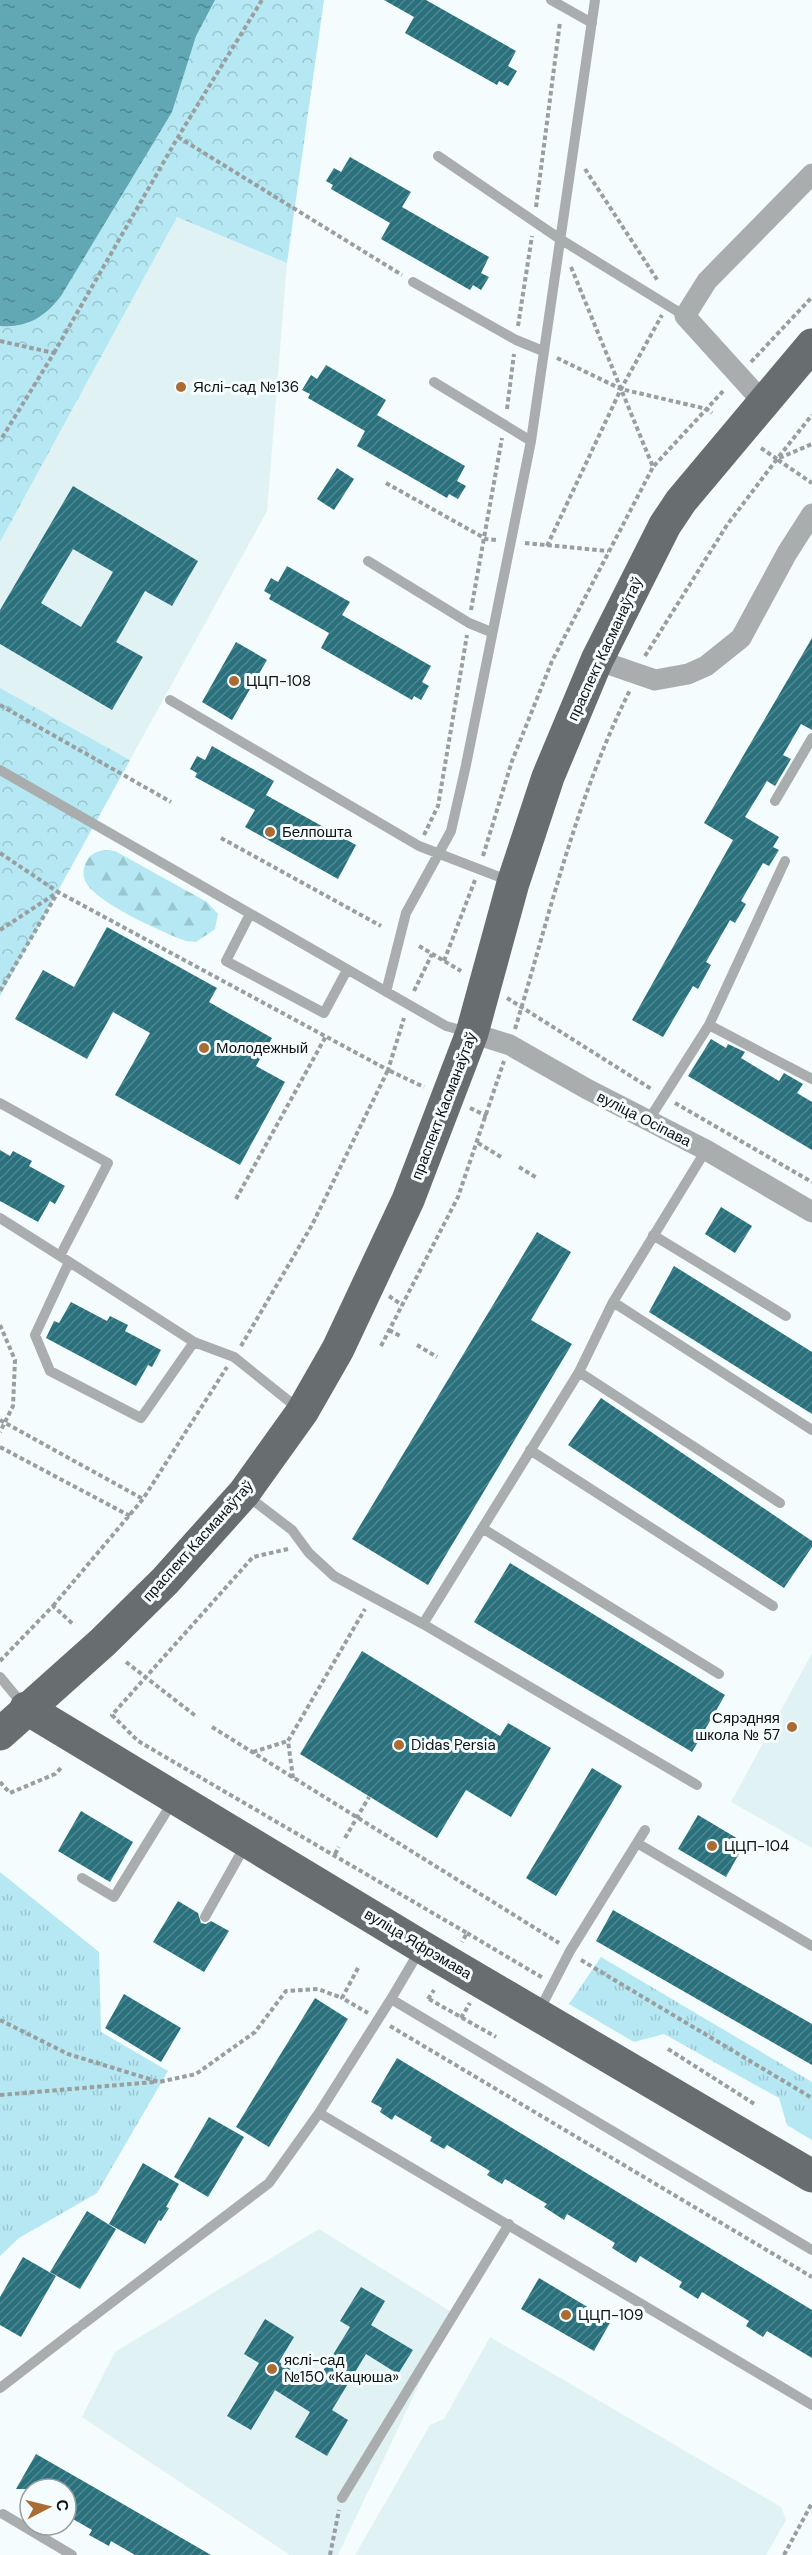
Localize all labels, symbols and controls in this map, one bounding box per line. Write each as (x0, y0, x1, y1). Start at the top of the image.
place label: Яслі-сад №136 (193, 377, 299, 397)
marker: Яслі-сад №136 (174, 380, 188, 394)
street label: праспект Касманаўтаў (563, 574, 647, 724)
place label: ЦЦП-108 (246, 671, 311, 691)
marker: ЦЦП-108 (227, 674, 241, 688)
place label: Белпошта (282, 822, 353, 842)
marker: Белпошта (263, 825, 277, 839)
street label: праспект Касманаўтаў (407, 1029, 482, 1183)
place label: Молодежный (216, 1038, 308, 1058)
marker: Молодежный (197, 1041, 211, 1055)
street label: вуліца Осіпава (594, 1087, 695, 1152)
street label: праспект Касманаўтаў (138, 1476, 258, 1606)
place label: Сярэдняя школа № 57 (695, 1708, 780, 1745)
marker: Сярэдняя школа № 57 (785, 1720, 799, 1734)
place label: Didas Persia (411, 1735, 496, 1755)
marker: Didas Persia (392, 1738, 406, 1752)
place label: ЦЦП-104 (724, 1836, 789, 1856)
marker: ЦЦП-104 (705, 1839, 719, 1853)
street label: вуліца Яфрэмава (361, 1904, 476, 1984)
place label: ЦЦП-109 (578, 2305, 643, 2325)
marker: ЦЦП-109 (559, 2308, 573, 2322)
place label: яслі-сад №150 «Кацюша» (284, 2350, 399, 2387)
marker: яслі-сад №150 «Кацюша» (265, 2362, 279, 2376)
north arrow (18, 2477, 78, 2537)
text: С (51, 2498, 74, 2513)

